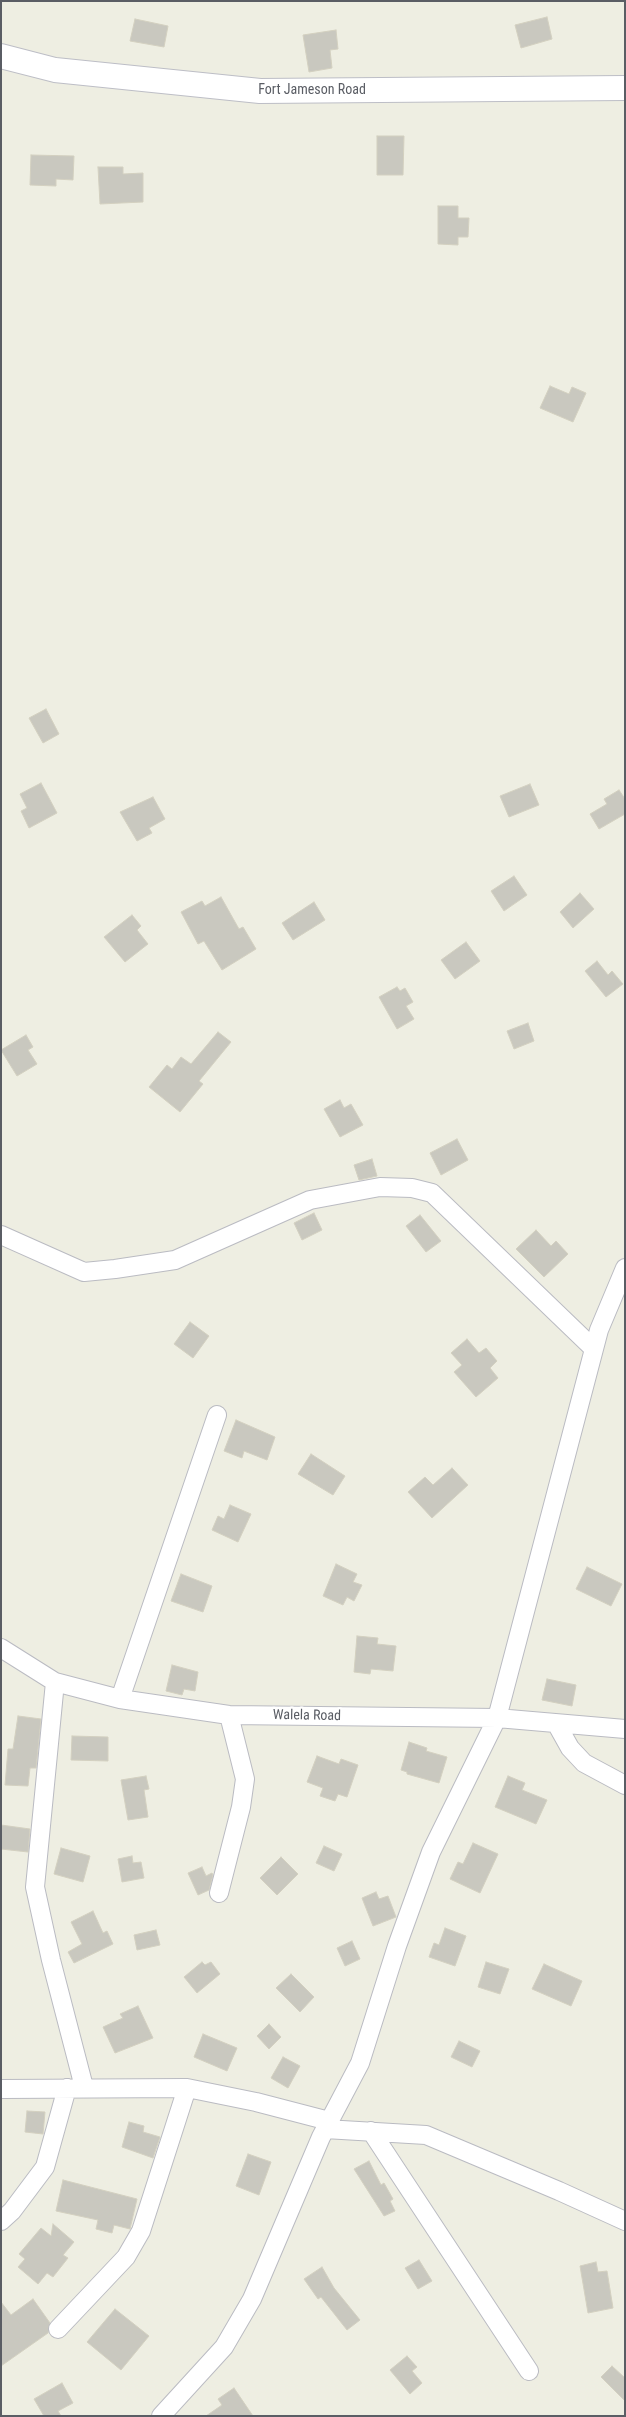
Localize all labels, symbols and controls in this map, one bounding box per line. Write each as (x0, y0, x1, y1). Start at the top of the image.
street label: Fort Jameson Road (258, 82, 366, 98)
street label: Walela Road (273, 1707, 341, 1725)

